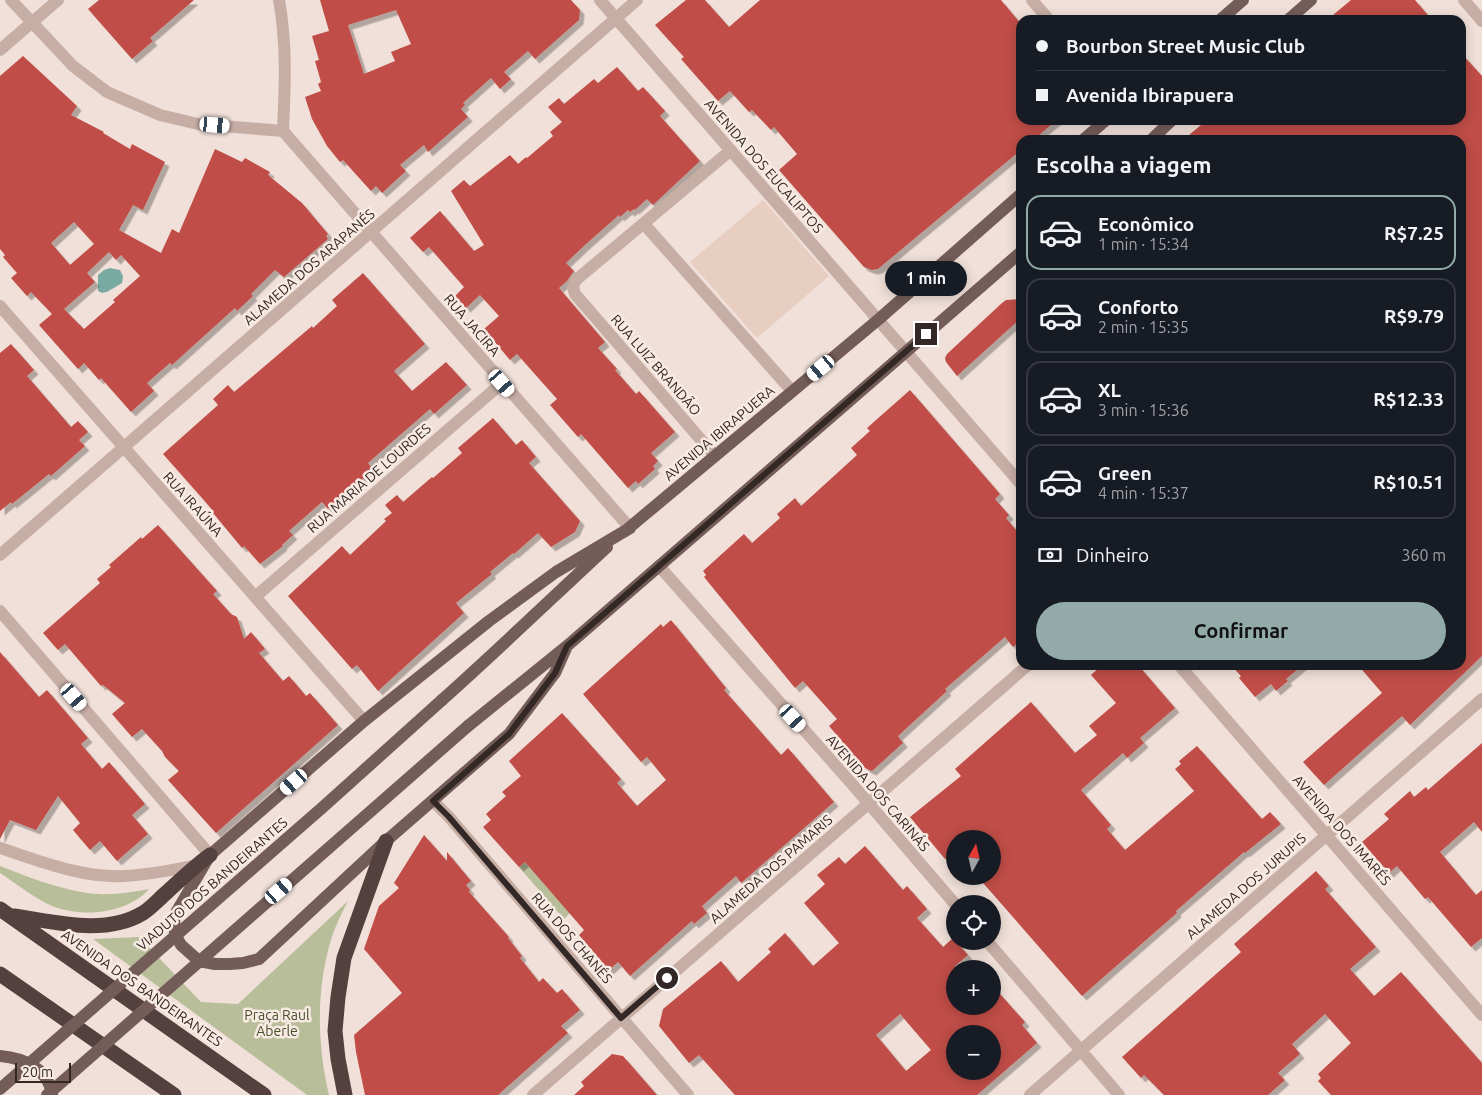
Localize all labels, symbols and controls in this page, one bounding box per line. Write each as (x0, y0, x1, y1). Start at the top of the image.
text: Bourbon Street Music Club (1066, 35, 1305, 57)
text: Avenida Ibirapuera (1066, 84, 1234, 106)
street label: AVENIDA DOS EUCALIPTOS (701, 96, 827, 236)
car (199, 116, 230, 134)
text: Escolha a viagem (1036, 152, 1211, 177)
street label: ALAMEDA DOS ARAPANÉS (240, 205, 378, 328)
icon: car (1038, 210, 1083, 255)
text: Econômico (1098, 213, 1194, 235)
text: R$7.25 (1384, 222, 1444, 244)
text: 1 min · 15:34 (1098, 235, 1189, 253)
callout: 1 min (885, 262, 967, 296)
text: 1 min (906, 269, 946, 287)
street label: RUA JACIRA (441, 291, 503, 359)
icon: car (1038, 293, 1083, 338)
text: Conforto (1098, 296, 1179, 318)
text: R$9.79 (1384, 305, 1444, 327)
street label: RUA LUIZ BRANDÃO (608, 311, 705, 419)
text: 2 min · 15:35 (1098, 318, 1189, 336)
route end (915, 323, 937, 345)
car (804, 353, 837, 383)
car (486, 367, 517, 399)
icon: car (1038, 376, 1083, 421)
text: XL (1098, 379, 1121, 401)
street label: AVENIDA IBIRAPUERA (661, 382, 777, 484)
text: R$12.33 (1373, 388, 1444, 410)
text: 3 min · 15:36 (1098, 401, 1189, 419)
street label: RUA MARIA DE LOURDES (304, 420, 434, 536)
icon: car (1038, 459, 1083, 504)
text: Green (1098, 462, 1152, 484)
street label: RUA IRAÚNA (160, 468, 227, 539)
text: R$10.51 (1373, 471, 1444, 493)
text: 4 min · 15:37 (1098, 484, 1189, 502)
icon: cash (1036, 541, 1064, 569)
text: Dinheiro (1076, 544, 1149, 566)
text: 360 m (1401, 546, 1446, 564)
button: Confirmar (1036, 602, 1446, 660)
car (58, 681, 89, 713)
car (777, 702, 808, 734)
street label: AVENIDA DOS CARINÁS (823, 731, 934, 854)
car (277, 766, 310, 798)
street label: AVENIDA DOS IMARÉS (1290, 771, 1395, 888)
street label: ALAMEDA DOS PAMARIS (707, 811, 835, 927)
street label: VIADUTO DOS BANDEIRANTES (133, 814, 291, 954)
north arrow (946, 830, 1001, 885)
map controls (946, 830, 1001, 1080)
street label: ALAMEDA DOS JURUPIS (1183, 830, 1309, 942)
car (262, 875, 295, 907)
street label: RUA DOS CHANÉS (528, 889, 616, 986)
button: locate (946, 895, 1001, 950)
street label: AVENIDA DOS BANDEIRANTES (59, 926, 225, 1050)
button: + (946, 960, 1001, 1015)
route start (656, 967, 678, 989)
park label: Praça Raul Aberle (244, 1007, 310, 1039)
button: − (946, 1025, 1001, 1080)
scale bar (15, 1060, 71, 1083)
text: 20 m (22, 1064, 53, 1080)

